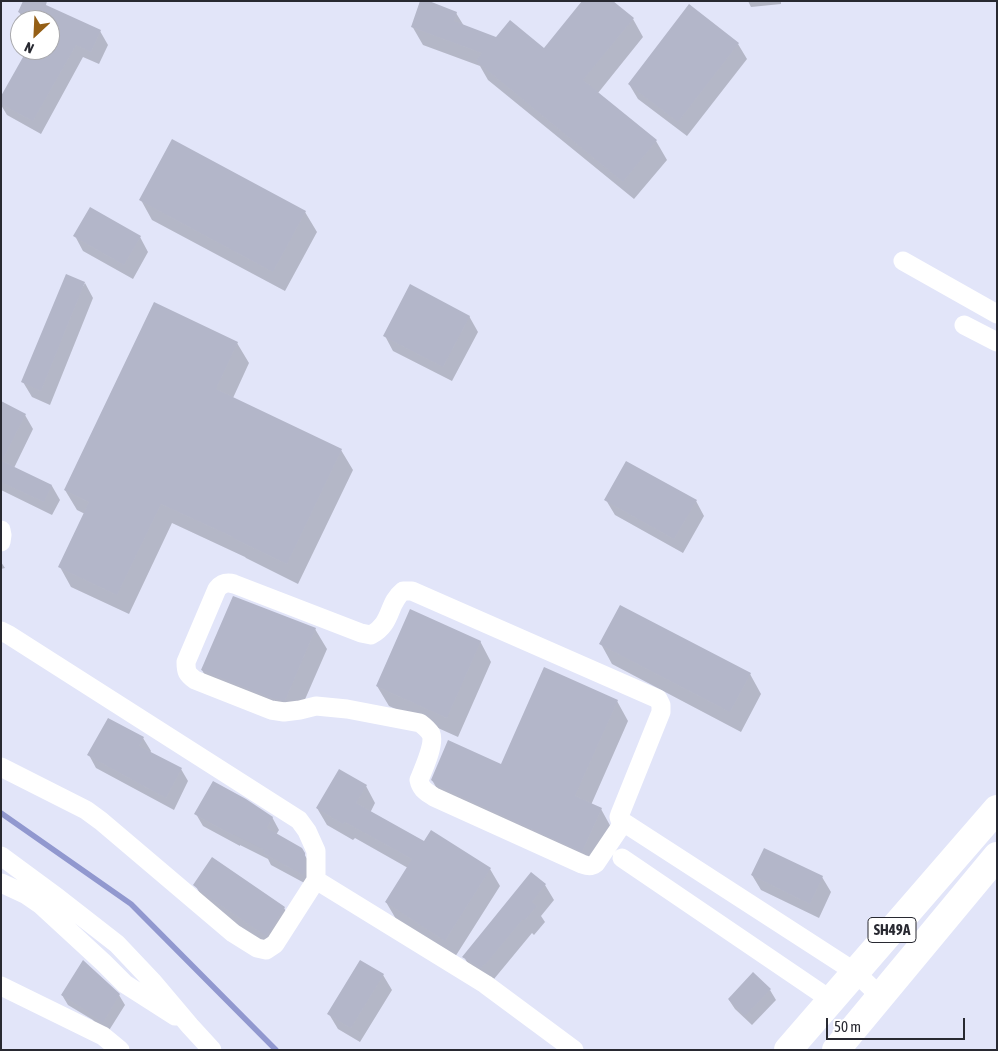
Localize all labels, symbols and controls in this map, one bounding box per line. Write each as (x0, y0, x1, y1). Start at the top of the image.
north arrow (10, 10, 60, 60)
text: N (22, 39, 36, 57)
road number: SH49A (868, 918, 916, 942)
scale bar (828, 1008, 967, 1040)
text: 50 m (834, 1018, 861, 1035)

